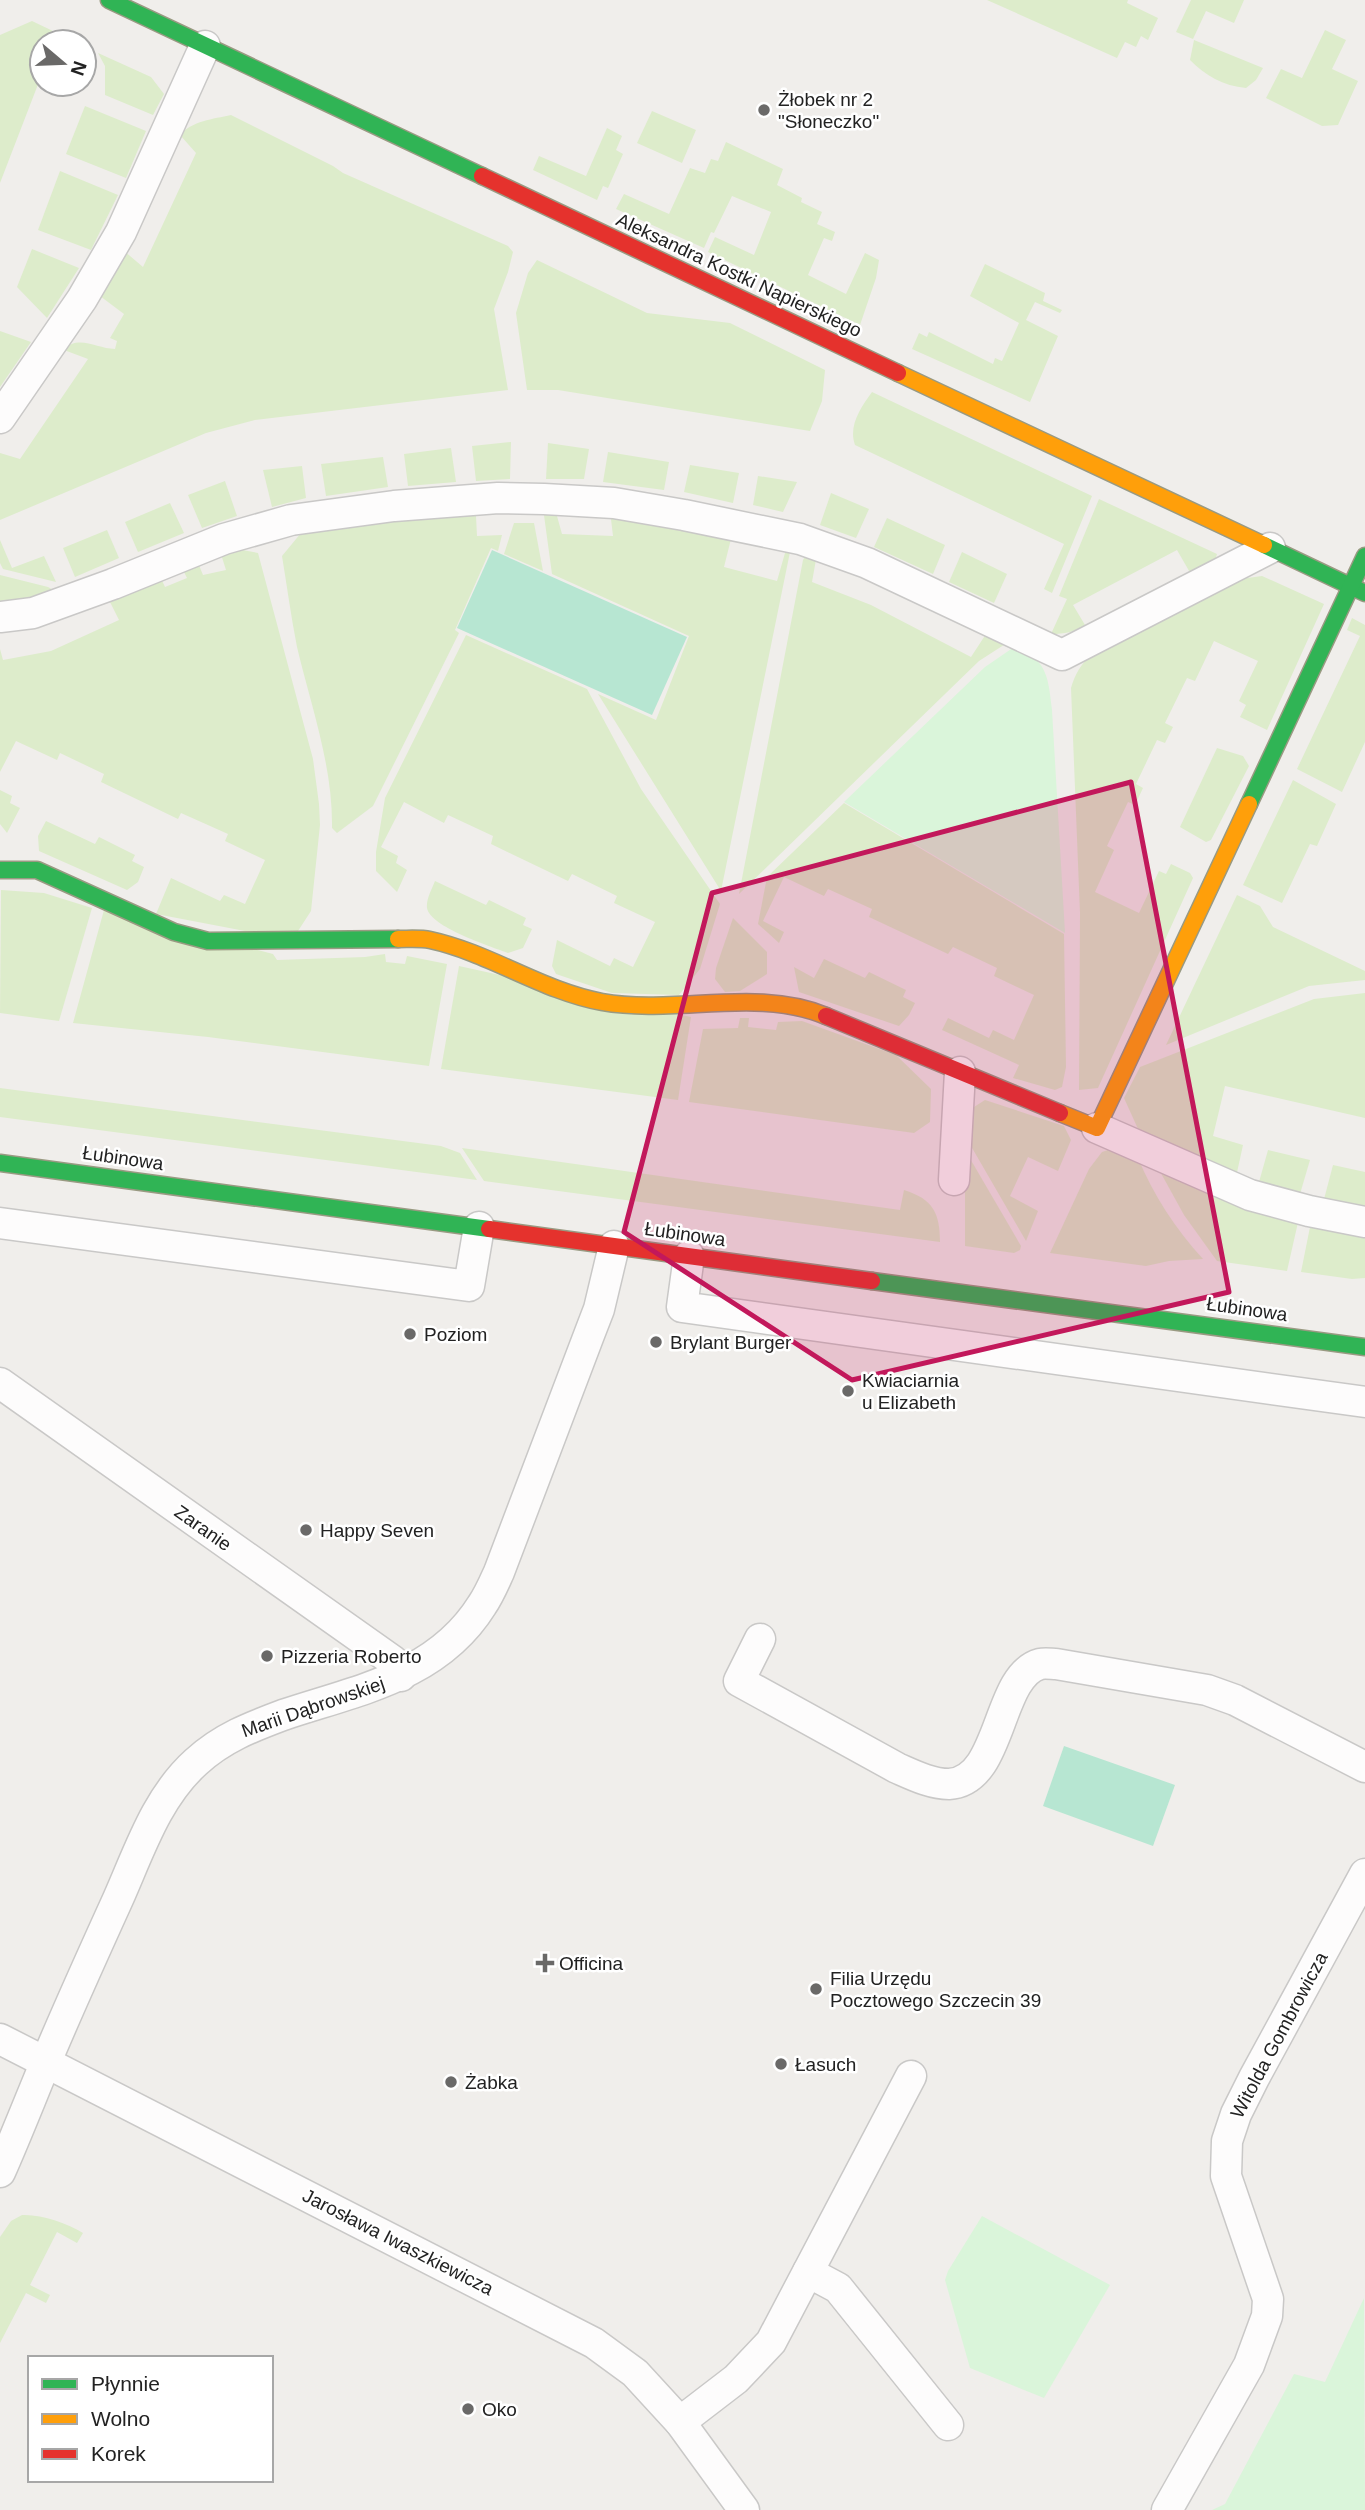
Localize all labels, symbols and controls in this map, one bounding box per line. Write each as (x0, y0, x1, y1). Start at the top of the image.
north arrow (28, 28, 98, 98)
text: N (66, 58, 91, 78)
place label: Żłobek nr 2 "Słoneczko" (778, 89, 879, 132)
marker: Żłobek nr 2 "Słoneczko" (756, 102, 772, 118)
street label: Aleksandra Kostki Napierskiego (613, 209, 865, 341)
street label: Łubinowa (81, 1142, 165, 1174)
street label: Łubinowa (643, 1218, 727, 1250)
street label: Łubinowa (1205, 1293, 1289, 1325)
place label: Poziom (424, 1324, 487, 1345)
marker: Poziom (402, 1326, 418, 1342)
place label: Brylant Burger (670, 1332, 792, 1353)
marker: Brylant Burger (648, 1334, 664, 1350)
place label: Kwiaciarnia u Elizabeth (862, 1370, 960, 1413)
marker: Kwiaciarnia u Elizabeth (840, 1383, 856, 1399)
street label: Zaranie (171, 1501, 235, 1555)
place label: Happy Seven (320, 1520, 434, 1541)
marker: Happy Seven (298, 1522, 314, 1538)
place label: Pizzeria Roberto (281, 1646, 421, 1667)
marker: Pizzeria Roberto (259, 1648, 275, 1664)
street label: Marii Dąbrowskiej (239, 1673, 387, 1741)
street label: Witolda Gombrowicza (1226, 1948, 1332, 2122)
place label: Officina (559, 1953, 624, 1974)
marker: Officina (537, 1955, 553, 1971)
place label: Filia Urzędu Pocztowego Szczecin 39 (830, 1968, 1041, 2011)
marker: Filia Urzędu Pocztowego Szczecin 39 (808, 1981, 824, 1997)
place label: Łasuch (795, 2054, 856, 2075)
marker: Łasuch (773, 2056, 789, 2072)
place label: Żabka (465, 2072, 518, 2093)
marker: Żabka (443, 2074, 459, 2090)
street label: Jarosława Iwaszkiewicza (299, 2185, 497, 2299)
legend (28, 2356, 273, 2482)
text: Płynnie (91, 2372, 160, 2395)
place label: Oko (482, 2399, 517, 2420)
marker: Oko (460, 2401, 476, 2417)
text: Wolno (91, 2407, 150, 2430)
text: Korek (91, 2442, 146, 2465)

